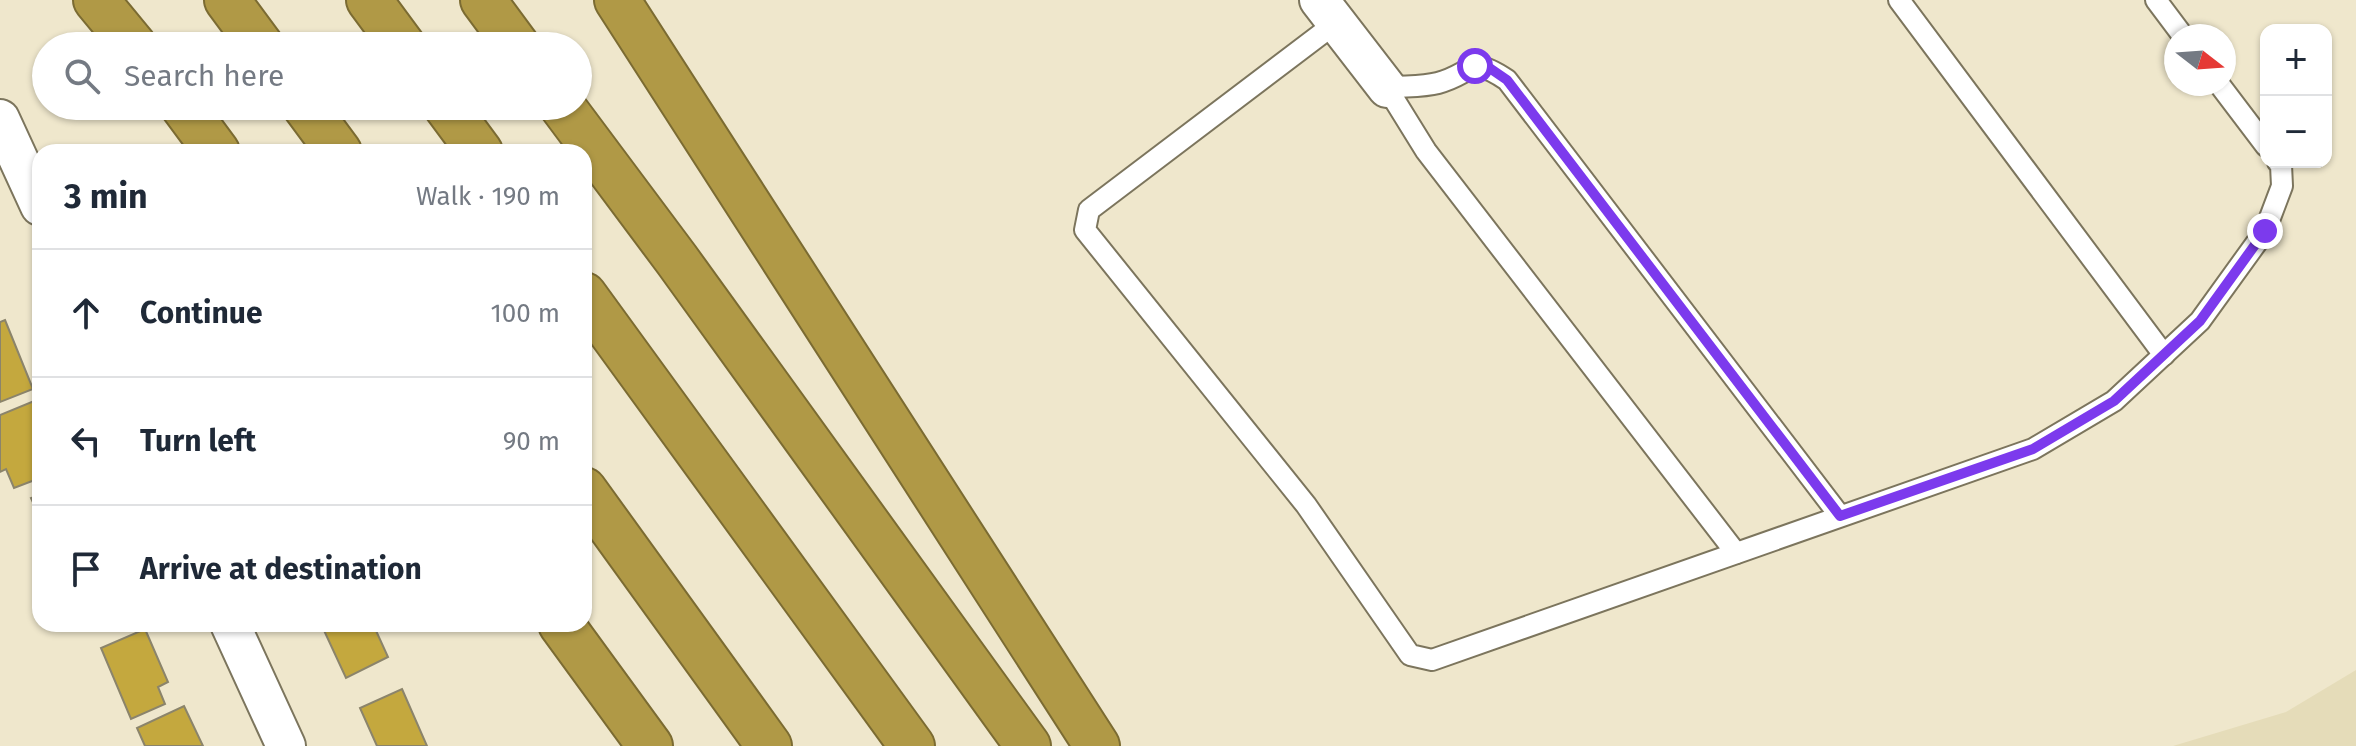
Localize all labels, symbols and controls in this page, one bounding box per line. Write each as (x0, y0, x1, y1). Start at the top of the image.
north arrow (2164, 24, 2236, 96)
map controls (2260, 24, 2332, 168)
button: + (2260, 24, 2332, 96)
search box (32, 32, 592, 120)
route start (1457, 48, 1493, 84)
icon: search (60, 54, 104, 98)
text: Search here (124, 58, 284, 94)
button: − (2260, 96, 2332, 168)
text: 3 min (64, 176, 148, 217)
text: Walk · 190 m (416, 181, 560, 212)
route end (2247, 213, 2283, 249)
icon: ahead (64, 291, 108, 335)
text: Continue (140, 295, 263, 331)
text: 100 m (491, 298, 560, 329)
icon: left (64, 419, 108, 463)
text: Turn left (140, 423, 256, 459)
text: 90 m (503, 426, 560, 457)
icon: arrive (64, 547, 108, 591)
text: Arrive at destination (140, 551, 422, 587)

